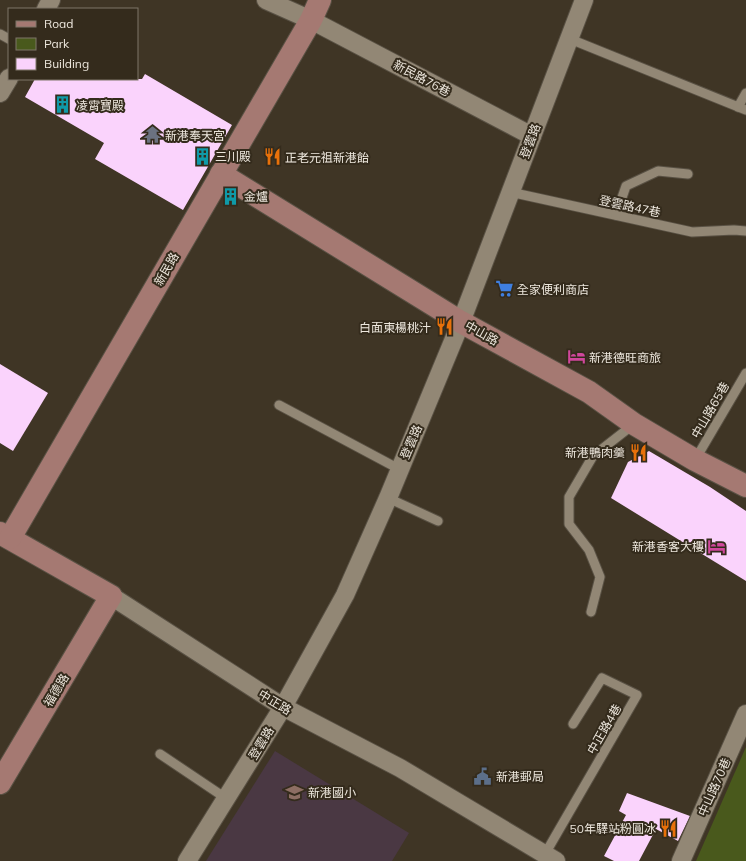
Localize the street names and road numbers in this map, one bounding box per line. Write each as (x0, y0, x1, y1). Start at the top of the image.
street label: 新民路76巷 (391, 57, 453, 99)
street label: 登雲路 (517, 122, 543, 160)
street label: 登雲路47巷 (598, 192, 662, 220)
street label: 新民路 (151, 250, 181, 288)
street label: 中山路 (463, 318, 501, 348)
street label: 中山路65巷 (688, 379, 732, 441)
street label: 登雲路 (397, 422, 425, 462)
street label: 福德路 (40, 671, 72, 709)
street label: 中正路 (256, 686, 294, 718)
street label: 中正路4巷 (584, 701, 624, 757)
street label: 登雲路 (245, 724, 277, 762)
street label: 中山路70巷 (694, 755, 734, 819)

